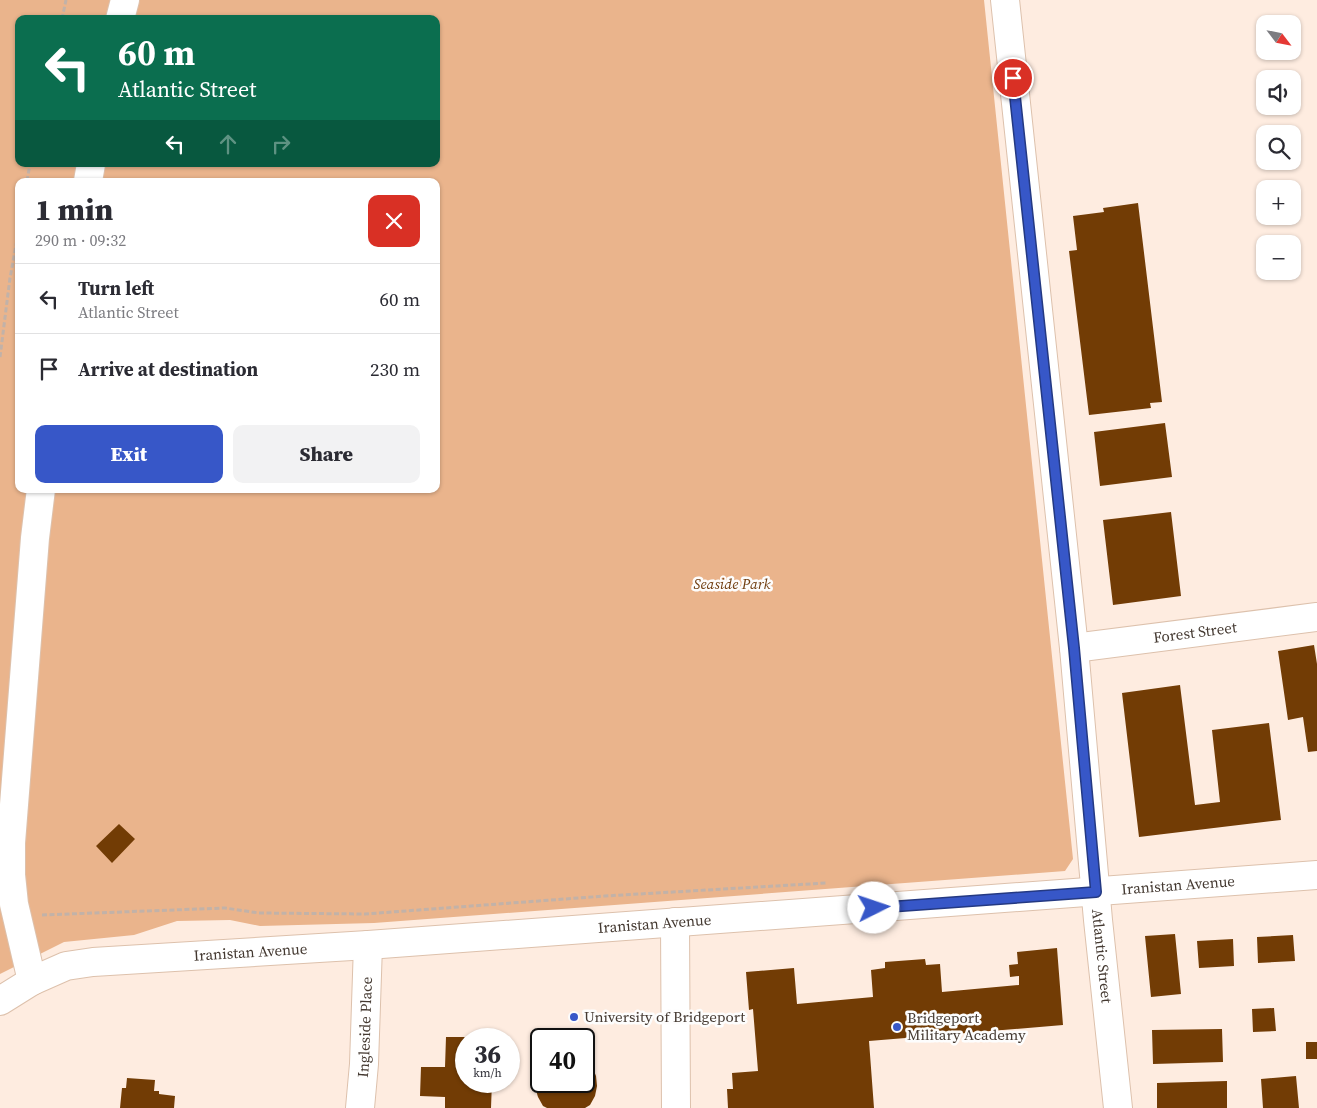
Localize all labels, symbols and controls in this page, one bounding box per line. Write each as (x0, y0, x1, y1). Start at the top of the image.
north arrow (1256, 15, 1301, 60)
map controls (1256, 15, 1301, 280)
text: 60 m (118, 29, 195, 77)
icon: left (35, 35, 100, 100)
pin (992, 57, 1034, 99)
icon: arrive (999, 64, 1027, 92)
button: sound (1256, 70, 1301, 115)
text: Atlantic Street (118, 74, 256, 104)
button: search (1256, 125, 1301, 170)
icon: left (161, 130, 189, 158)
icon: ahead (214, 130, 242, 158)
icon: right (267, 130, 295, 158)
button: + (1256, 180, 1301, 225)
text: 1 min (35, 189, 113, 230)
button: close (368, 195, 420, 247)
text: 290 m · 09:32 (35, 229, 126, 251)
button: − (1256, 235, 1301, 280)
text: Turn left (78, 275, 154, 301)
icon: left (35, 285, 63, 313)
text: 60 m (379, 286, 420, 312)
text: Atlantic Street (78, 301, 179, 323)
icon: arrive (35, 355, 63, 383)
text: Arrive at destination (78, 356, 258, 382)
text: 230 m (370, 356, 420, 382)
button: Exit (35, 425, 223, 483)
button: Share (233, 425, 420, 483)
park label: Seaside Park (693, 573, 772, 594)
street label: Forest Street (1152, 616, 1238, 648)
street label: Iranistan Avenue (1121, 870, 1236, 899)
position arrow (847, 881, 899, 933)
street label: Atlantic Street (1087, 908, 1118, 1004)
street label: Iranistan Avenue (597, 909, 712, 938)
street label: Iranistan Avenue (193, 938, 308, 966)
street label: Ingleside Place (352, 976, 377, 1078)
place label: University of Bridgeport (584, 1006, 745, 1027)
place label: Bridgeport Military Academy (907, 1007, 1026, 1045)
marker: University of Bridgeport (568, 1011, 580, 1023)
marker: Bridgeport Military Academy (891, 1021, 903, 1033)
speed limit sign: 40 (530, 1028, 595, 1093)
text: 36 (474, 1037, 501, 1071)
text: km/h (473, 1065, 502, 1081)

